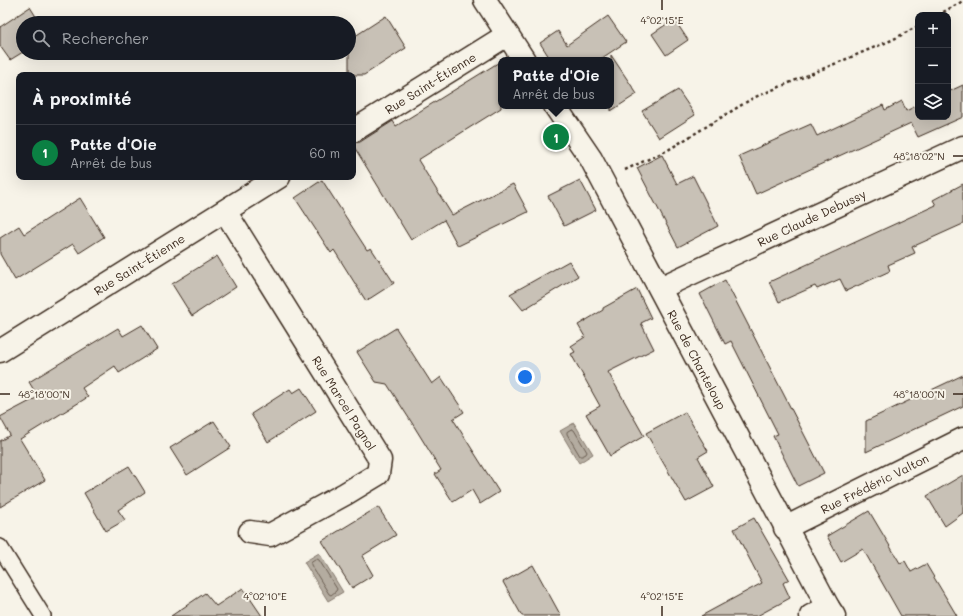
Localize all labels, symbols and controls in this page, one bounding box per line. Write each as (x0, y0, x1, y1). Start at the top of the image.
map controls (915, 12, 951, 120)
button: + (915, 12, 951, 48)
text: 4°02'15"E (640, 13, 684, 27)
search box (16, 16, 356, 60)
icon: search (30, 27, 52, 49)
text: Rechercher (62, 28, 149, 48)
street label: Rue Saint-Étienne (382, 48, 479, 117)
button: − (915, 48, 951, 84)
popup (498, 57, 614, 109)
text: Patte d'Oie (513, 65, 599, 85)
button: layers (915, 84, 951, 120)
text: Arrêt de bus (513, 85, 595, 102)
text: À proximité (32, 87, 131, 109)
pin: 1 (543, 122, 569, 152)
text: Patte d'Oie (70, 134, 157, 154)
text: 1 (42, 144, 48, 161)
text: 60 m (310, 144, 340, 161)
text: 48°18'02"N (893, 149, 945, 163)
text: Arrêt de bus (70, 154, 152, 171)
street label: Rue Claude Debussy (755, 185, 868, 250)
street label: Rue Saint-Étienne (91, 230, 188, 299)
street label: Rue de Chanteloup (664, 307, 730, 412)
street label: Rue Marcel Pagnol (309, 353, 380, 453)
your location (515, 367, 535, 387)
text: 48°18'00"N (18, 387, 70, 401)
text: 48°18'00"N (893, 387, 945, 401)
street label: Rue Frédéric Valton (818, 450, 931, 517)
text: 4°02'10"E (243, 589, 287, 603)
text: 4°02'15"E (640, 589, 684, 603)

